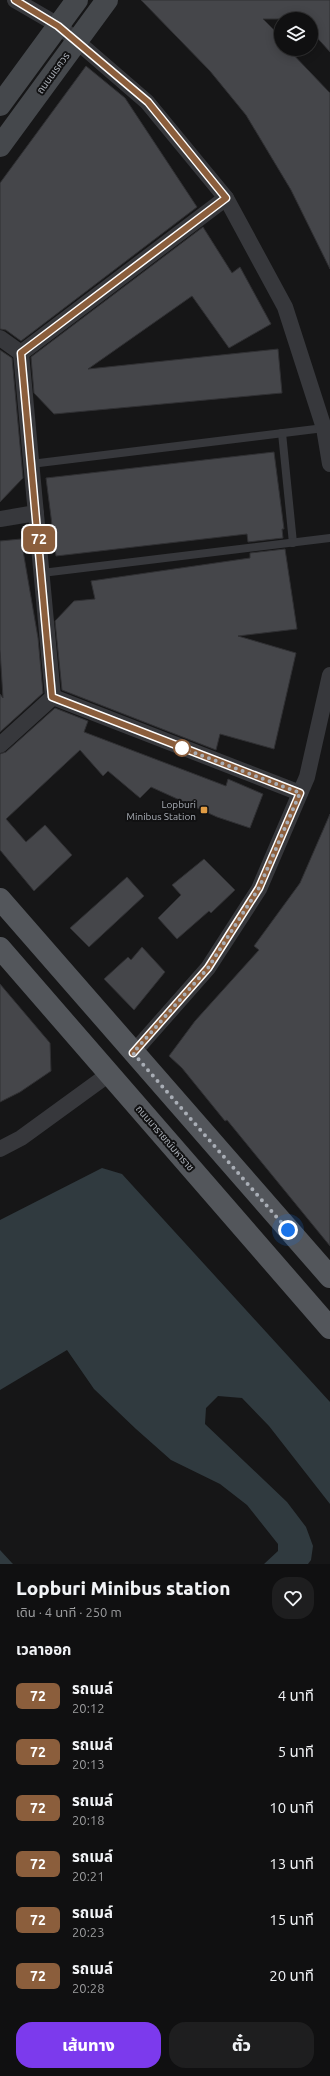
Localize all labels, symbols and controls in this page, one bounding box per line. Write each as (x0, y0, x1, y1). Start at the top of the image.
map controls (274, 12, 318, 56)
button: layers (274, 12, 318, 56)
street label: ถนนนเรศวร (34, 50, 72, 96)
line badge: 72 (21, 526, 57, 552)
text: 72 (31, 531, 47, 547)
unlabelled marker (173, 739, 191, 757)
place label: Lopburi Minibus Station (126, 799, 196, 822)
marker: Lopburi Minibus Station (199, 805, 209, 815)
street label: ถนนนารายณ์มหาราช (134, 1103, 196, 1173)
your location (278, 1220, 298, 1240)
text: Lopburi Minibus station (16, 1577, 231, 1599)
button: heart (272, 1577, 314, 1619)
text: เดิน · 4 นาที · 250 m (16, 1605, 122, 1619)
text: เวลาออก (16, 1641, 71, 1658)
text: รถเมล์ (72, 1680, 113, 1697)
text: 4 นาที (278, 1687, 314, 1704)
text: 72 (30, 1688, 46, 1704)
text: 20:12 (72, 1701, 105, 1715)
text: รถเมล์ (72, 1736, 113, 1753)
text: 5 นาที (278, 1743, 314, 1760)
text: 72 (30, 1744, 46, 1760)
text: 20:13 (72, 1757, 105, 1771)
text: รถเมล์ (72, 1792, 113, 1809)
text: 10 นาที (269, 1799, 314, 1816)
text: 72 (30, 1800, 46, 1816)
text: 20:18 (72, 1813, 105, 1827)
text: รถเมล์ (72, 1848, 113, 1865)
text: 13 นาที (269, 1855, 314, 1872)
text: 72 (30, 1856, 46, 1872)
text: 20:21 (72, 1869, 105, 1883)
text: รถเมล์ (72, 1904, 113, 1921)
text: 15 นาที (269, 1911, 314, 1928)
text: 72 (30, 1912, 46, 1928)
text: 20:23 (72, 1925, 105, 1939)
text: รถเมล์ (72, 1960, 113, 1977)
text: 20 นาที (269, 1967, 314, 1984)
text: 72 (30, 1968, 46, 1984)
text: 20:28 (72, 1981, 105, 1995)
button: เส้นทาง (16, 2022, 161, 2068)
button: ตั๋ว (169, 2022, 314, 2068)

